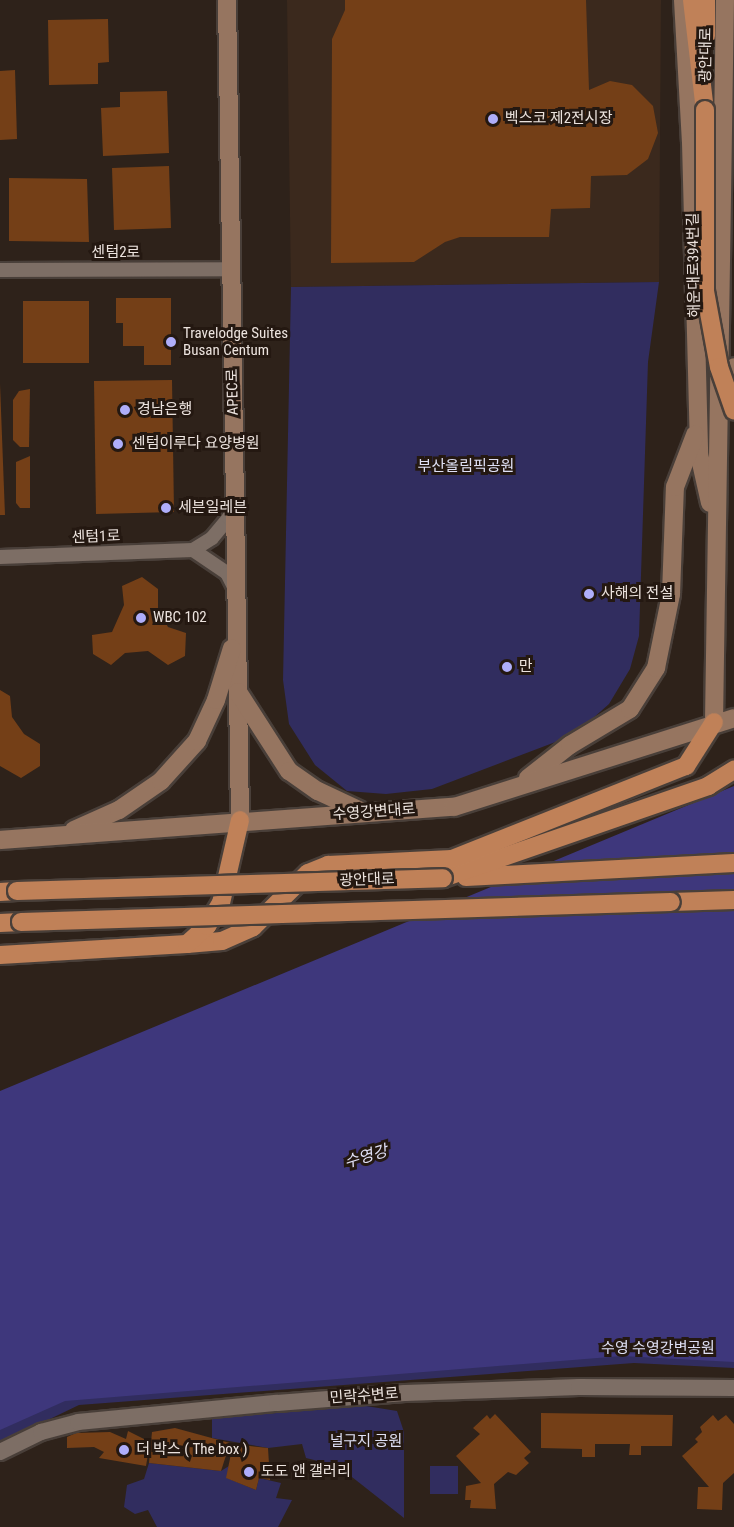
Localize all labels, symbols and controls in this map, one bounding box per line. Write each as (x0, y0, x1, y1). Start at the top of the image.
street label: 광안대로 (697, 27, 715, 83)
place label: 벡스코 제2전시장 (505, 110, 612, 128)
marker: 벡스코 제2전시장 (486, 112, 500, 126)
street label: 해운대로394번길 (684, 212, 704, 318)
street label: 센텀2로 (92, 244, 140, 262)
place label: Travelodge Suites Busan Centum (183, 324, 288, 359)
marker: Travelodge Suites Busan Centum (164, 335, 178, 349)
street label: APEC로 (224, 368, 242, 416)
place label: 경남은행 (137, 401, 192, 419)
marker: 경남은행 (118, 403, 132, 417)
marker: 센텀이루다 요양병원 (109, 435, 127, 453)
place label: 센텀이루다 요양병원 (132, 435, 260, 453)
park label: 부산올림픽공원 (418, 458, 514, 476)
place label: 세븐일레븐 (178, 499, 247, 517)
marker: 세븐일레븐 (159, 501, 173, 515)
street label: 센텀1로 (71, 527, 121, 547)
place label: 사해의 전설 (601, 585, 673, 603)
marker: 사해의 전설 (582, 587, 596, 601)
place label: WBC 102 (153, 609, 207, 627)
marker: WBC 102 (134, 611, 148, 625)
place label: 만 (519, 658, 533, 676)
marker: 만 (500, 660, 514, 674)
street label: 수영강변대로 (332, 800, 416, 824)
street label: 광안대로 (339, 870, 395, 890)
water label: 수영강 (342, 1141, 390, 1173)
park label: 수영 수영강변공원 (601, 1340, 715, 1358)
street label: 민락수변로 (329, 1385, 399, 1407)
park label: 널구지 공원 (330, 1433, 402, 1451)
place label: 더 박스 ( The box ) (136, 1441, 248, 1459)
marker: 더 박스 ( The box ) (117, 1443, 131, 1457)
place label: 도도 앤 갤러리 (261, 1463, 351, 1481)
marker: 도도 앤 갤러리 (242, 1465, 256, 1479)

